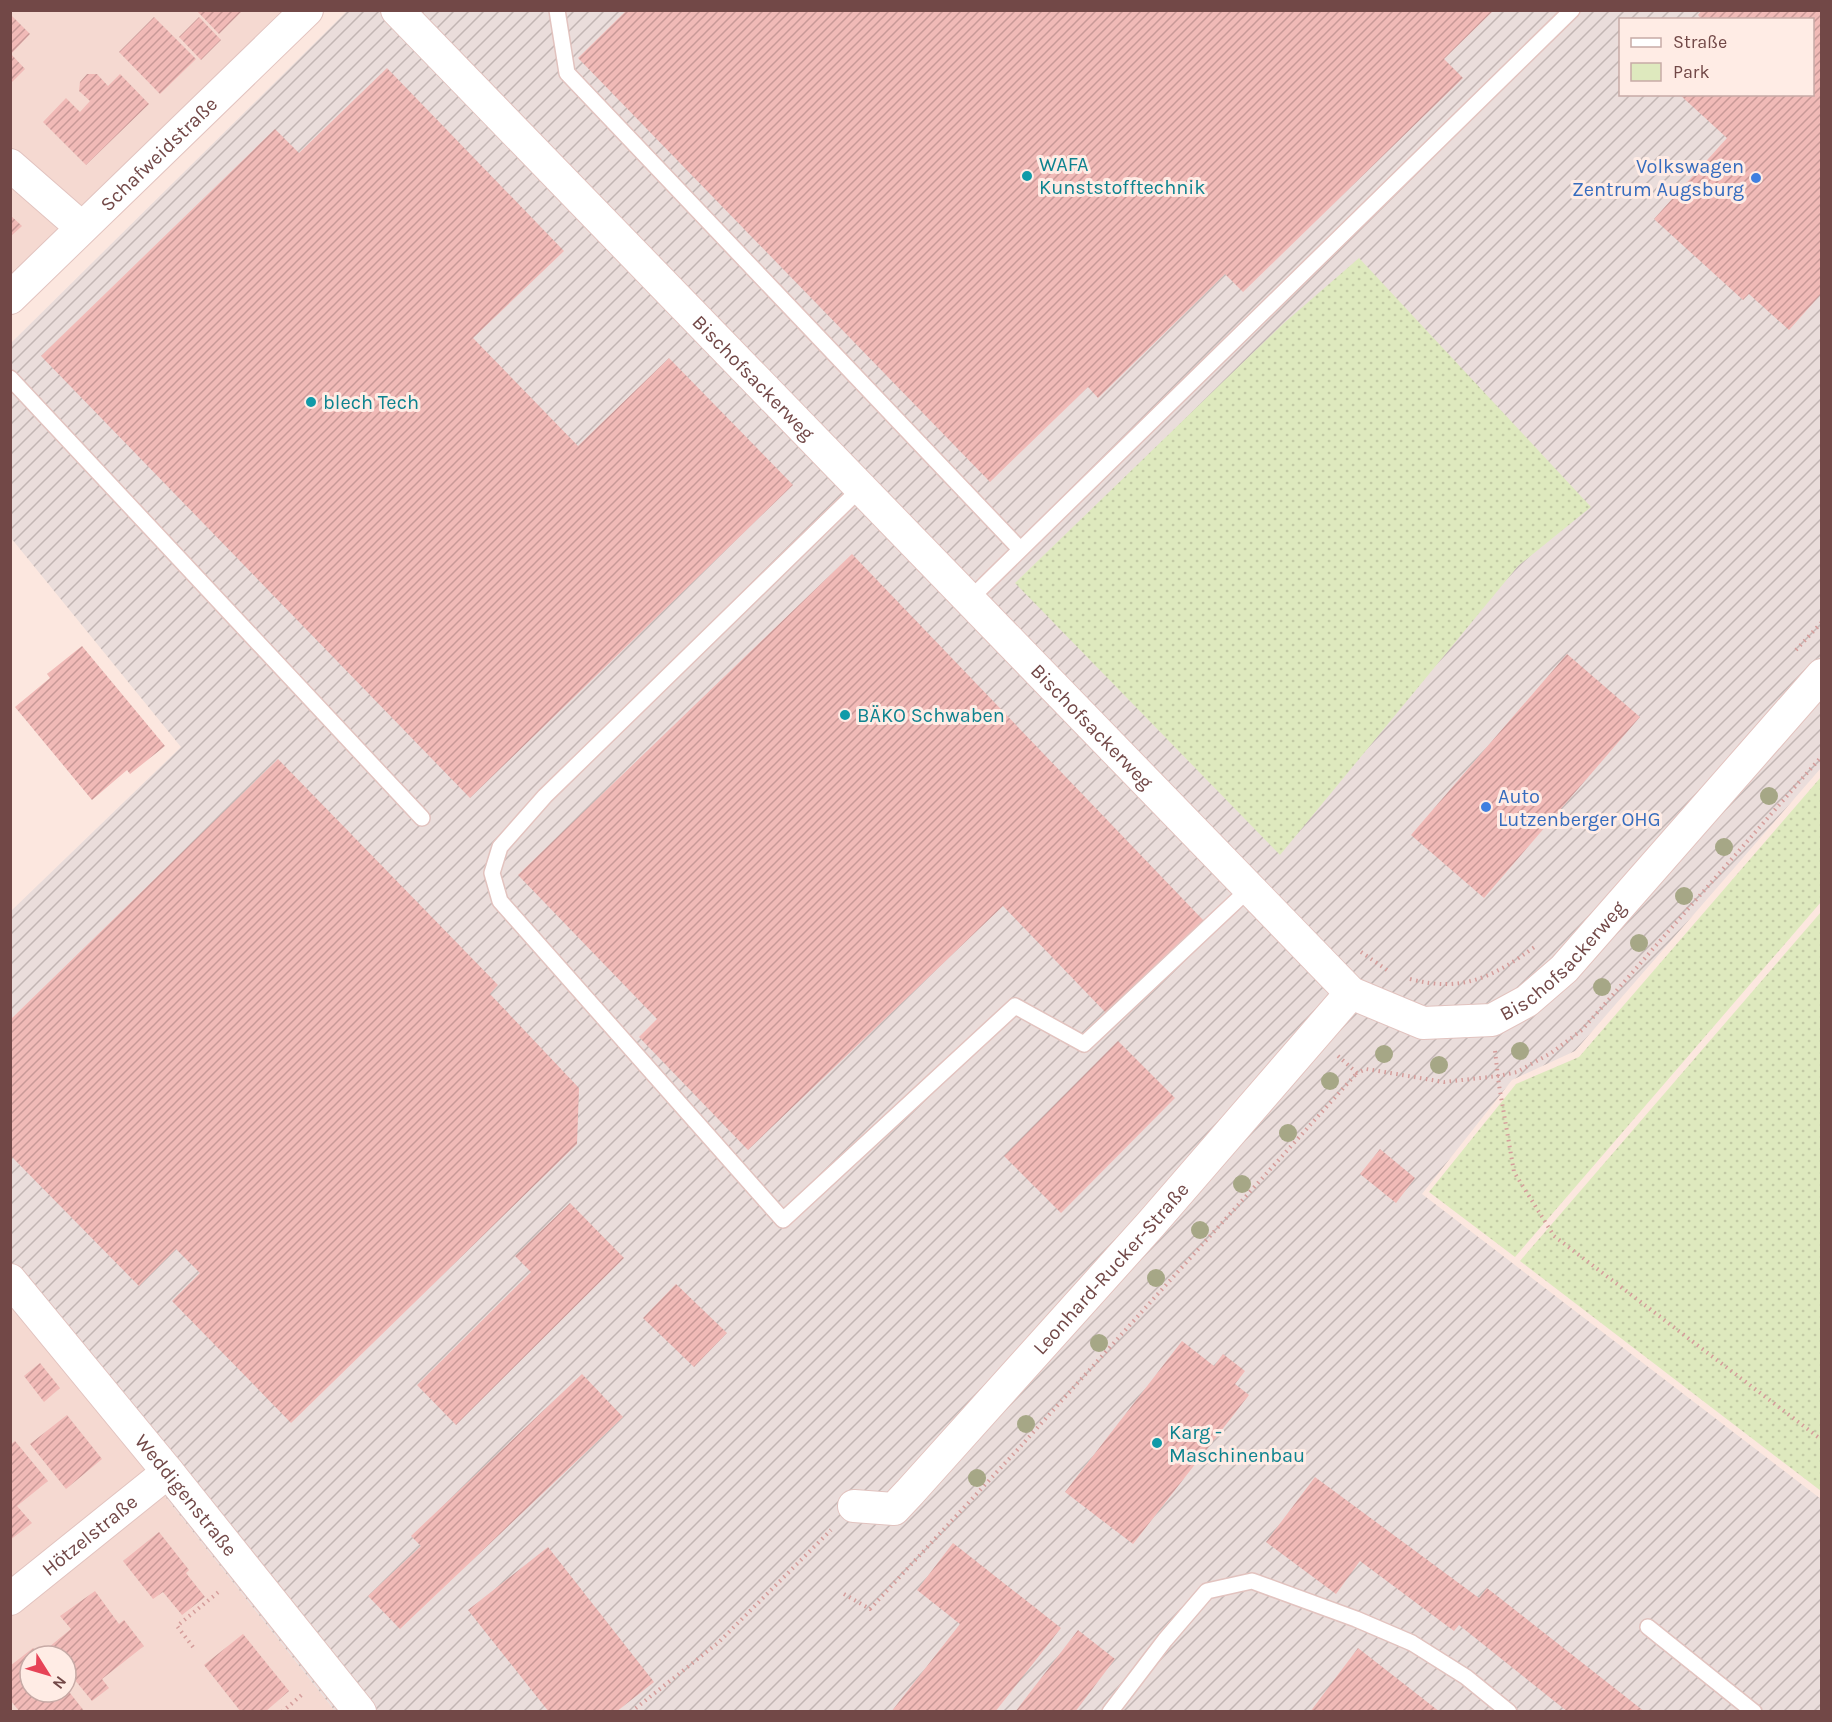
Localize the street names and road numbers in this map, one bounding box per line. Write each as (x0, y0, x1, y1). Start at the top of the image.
street label: Schafweidstraße (95, 92, 222, 216)
street label: Bischofsackerweg (688, 310, 819, 445)
street label: Bischofsackerweg (1026, 659, 1158, 794)
street label: Bischofsackerweg (1496, 896, 1630, 1025)
street label: Leonhard-Rucker-Straße (1028, 1178, 1193, 1359)
street label: Weddigenstraße (130, 1430, 242, 1561)
street label: Hötzelstraße (37, 1490, 142, 1580)

